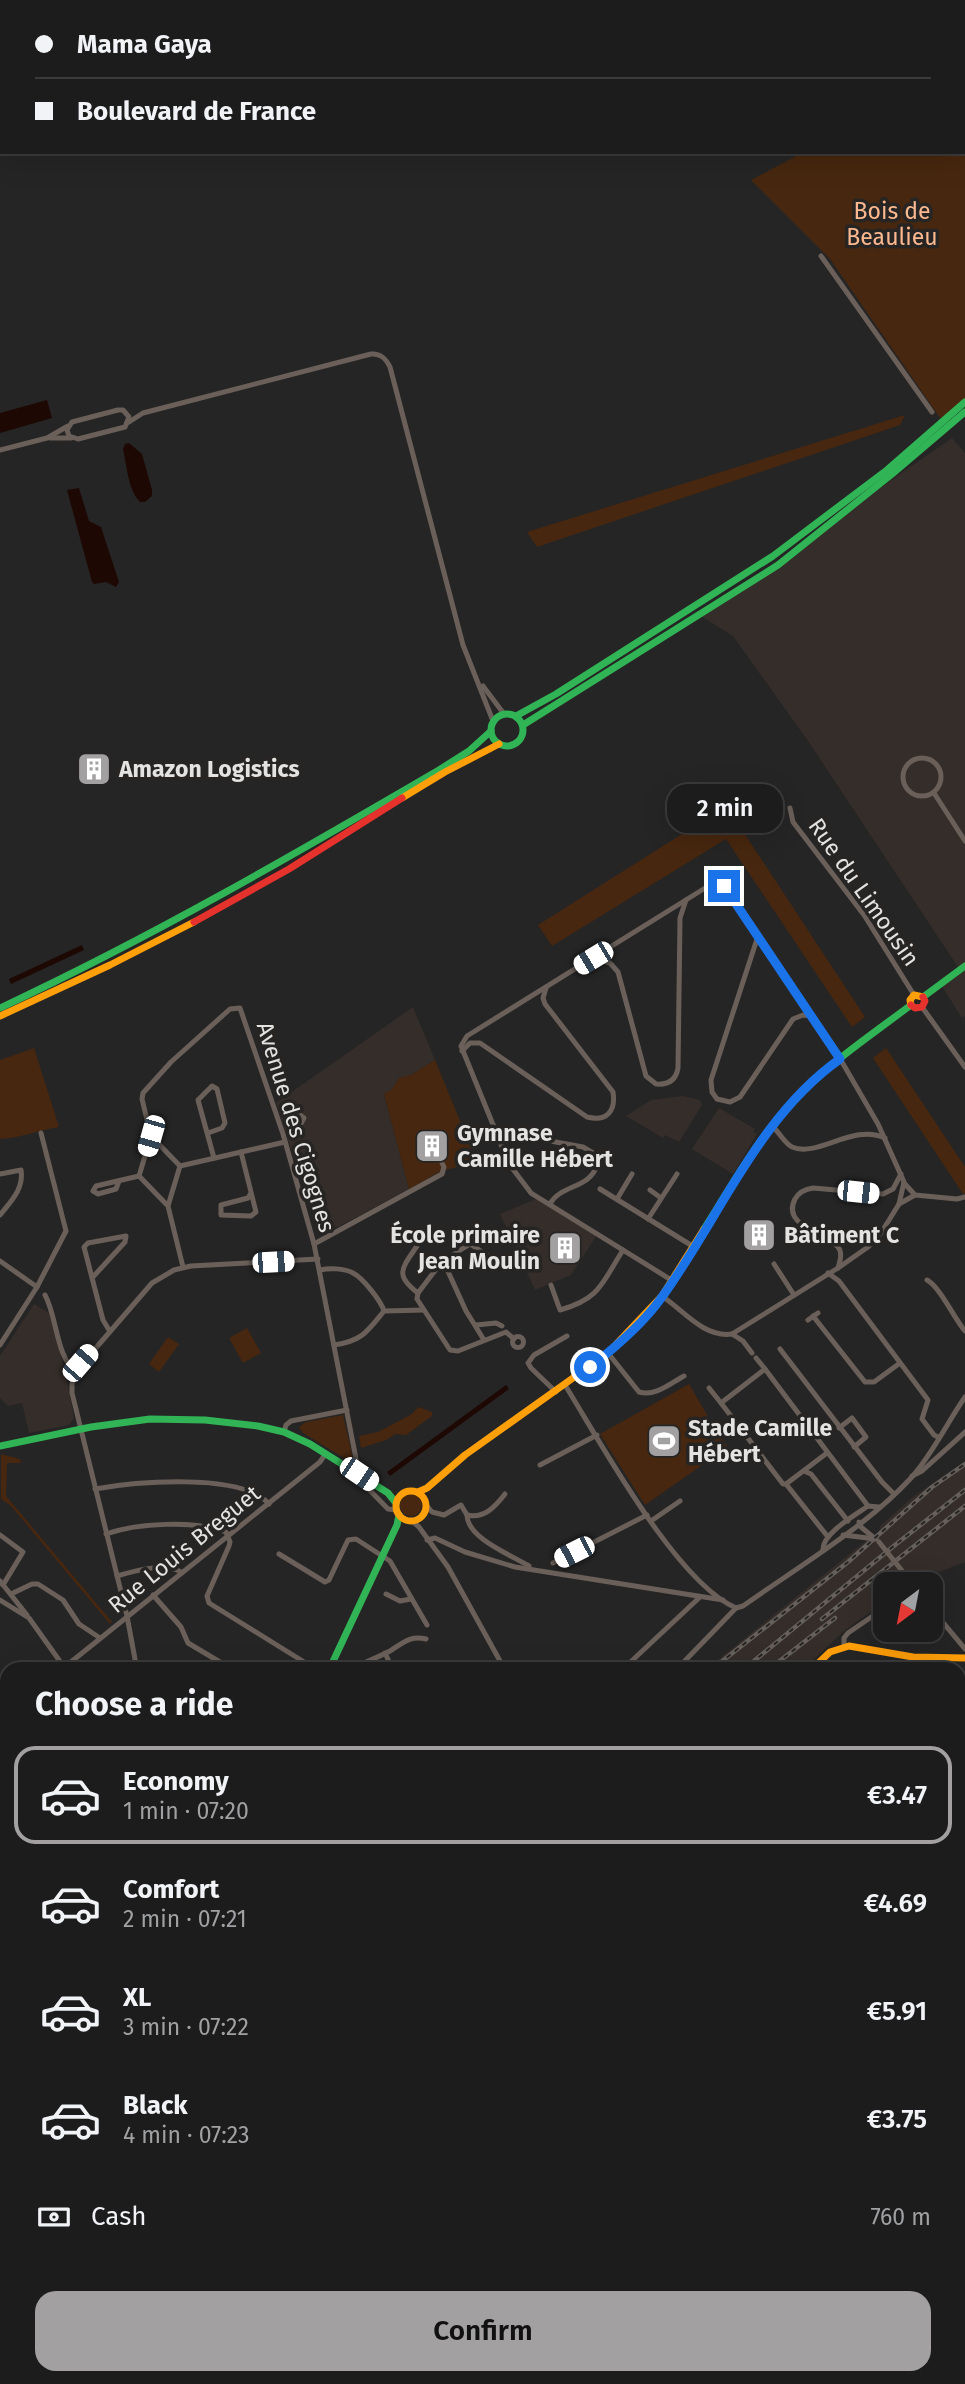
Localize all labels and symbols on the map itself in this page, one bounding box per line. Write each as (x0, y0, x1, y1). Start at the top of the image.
park label: Bois de Beaulieu (846, 197, 938, 251)
building icon: Amazon Logistics (75, 750, 113, 788)
place label: Amazon Logistics (118, 755, 300, 783)
callout: 2 min (666, 784, 782, 834)
street label: Rue du Limousin (803, 813, 925, 971)
route end (708, 870, 740, 902)
car (570, 938, 617, 978)
street label: Avenue des Cigognes (251, 1018, 341, 1236)
car (136, 1113, 167, 1159)
place label: Gymnase Camille Hébert (457, 1119, 614, 1173)
building icon: Gymnase Camille Hébert (413, 1127, 451, 1165)
car (837, 1179, 880, 1205)
building icon: Bâtiment C (740, 1216, 778, 1254)
place label: École primaire Jean Moulin (390, 1220, 540, 1275)
place label: Bâtiment C (784, 1221, 900, 1249)
building icon: École primaire Jean Moulin (546, 1229, 584, 1267)
car (252, 1250, 295, 1274)
car (59, 1340, 102, 1386)
route start (574, 1351, 606, 1383)
place label: Stade Camille Hébert (688, 1414, 832, 1468)
sports icon: Stade Camille Hébert (645, 1422, 683, 1460)
car (336, 1454, 383, 1494)
street label: Rue Louis Breguet (102, 1479, 266, 1619)
car (551, 1533, 598, 1571)
north arrow (873, 1572, 943, 1642)

